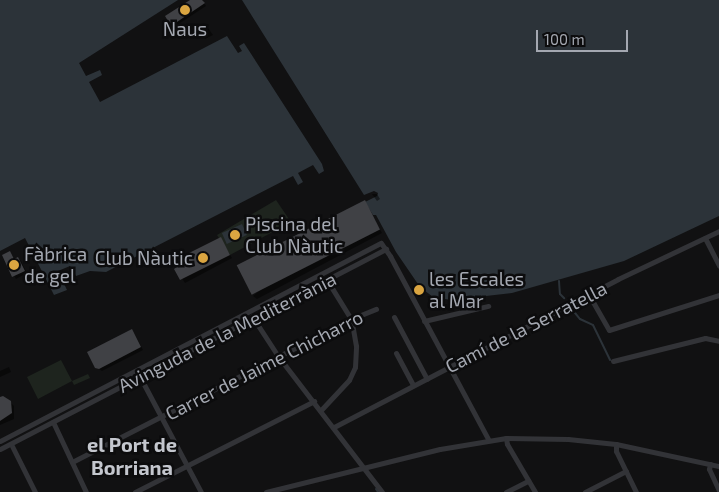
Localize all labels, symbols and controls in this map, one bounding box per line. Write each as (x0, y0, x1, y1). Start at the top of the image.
marker: Naus (179, 4, 191, 16)
place label: Naus (163, 18, 207, 40)
scale bar (539, 20, 632, 52)
text: 100 m (544, 30, 585, 48)
place label: Piscina del Club Nàutic (245, 213, 343, 257)
marker: Piscina del Club Nàutic (229, 229, 241, 241)
place label: Fàbrica de gel (24, 243, 87, 287)
place label: Club Nàutic (95, 247, 193, 269)
marker: Club Nàutic (197, 252, 209, 264)
marker: Fàbrica de gel (8, 259, 20, 271)
street label: Avinguda de la Mediterrània (114, 267, 340, 397)
place label: les Escales al Mar (429, 268, 524, 312)
street label: Camí de la Serratella (441, 276, 611, 378)
marker: les Escales al Mar (413, 284, 425, 296)
street label: Carrer de Jaime Chicharro (161, 305, 367, 425)
district label: el Port de Borriana (87, 433, 177, 480)

